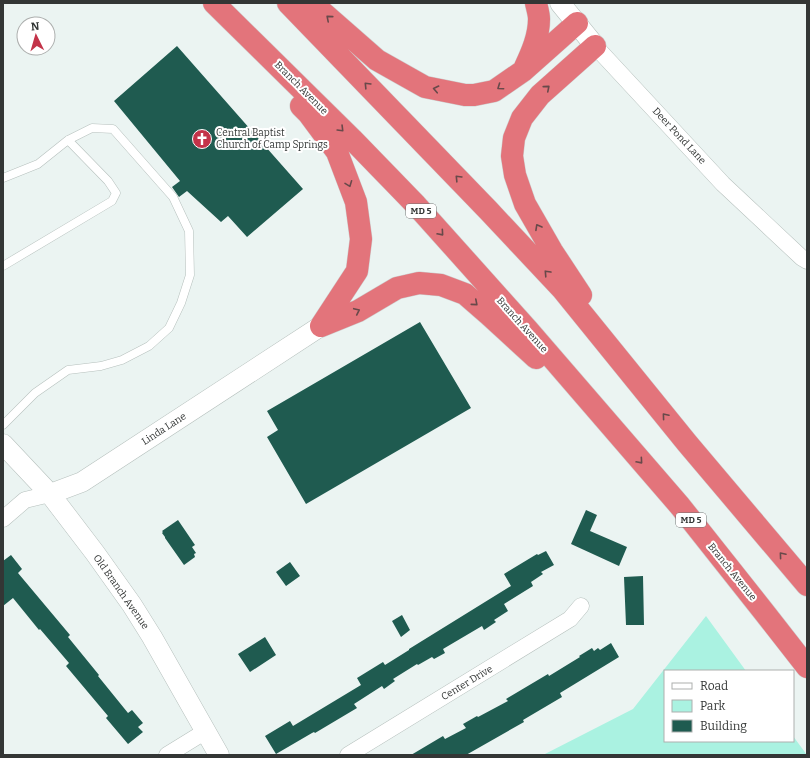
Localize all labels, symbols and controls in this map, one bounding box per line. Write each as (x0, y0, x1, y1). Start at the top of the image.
one-way arrow (326, 15, 334, 22)
north arrow (16, 16, 56, 56)
text: N (30, 20, 40, 33)
street label: Branch Avenue (272, 59, 330, 117)
one-way arrow (365, 82, 372, 90)
one-way arrow (498, 82, 505, 89)
one-way arrow (432, 86, 439, 94)
one-way arrow (542, 86, 550, 93)
street label: Deer Pond Lane (650, 105, 708, 167)
one-way arrow (336, 124, 344, 131)
place label: Central Baptist Church of Camp Springs (216, 127, 328, 151)
church icon: Central Baptist Church of Camp Springs (191, 128, 213, 150)
one-way arrow (455, 175, 462, 183)
one-way arrow (344, 180, 352, 187)
road number: MD 5 (406, 204, 436, 218)
one-way arrow (536, 224, 543, 231)
one-way arrow (436, 228, 443, 235)
one-way arrow (544, 270, 551, 278)
street label: Branch Avenue (494, 295, 550, 355)
one-way arrow (470, 298, 478, 306)
one-way arrow (352, 308, 360, 316)
street label: Linda Lane (140, 410, 188, 448)
one-way arrow (663, 413, 670, 420)
one-way arrow (636, 456, 643, 463)
road number: MD 5 (676, 513, 706, 527)
street label: Branch Avenue (705, 541, 759, 603)
street label: Old Branch Avenue (91, 552, 151, 632)
one-way arrow (780, 552, 787, 559)
street label: Center Drive (439, 663, 495, 703)
legend (664, 670, 794, 742)
text: Road (700, 679, 728, 693)
text: Park (700, 699, 726, 713)
text: Building (700, 719, 747, 733)

